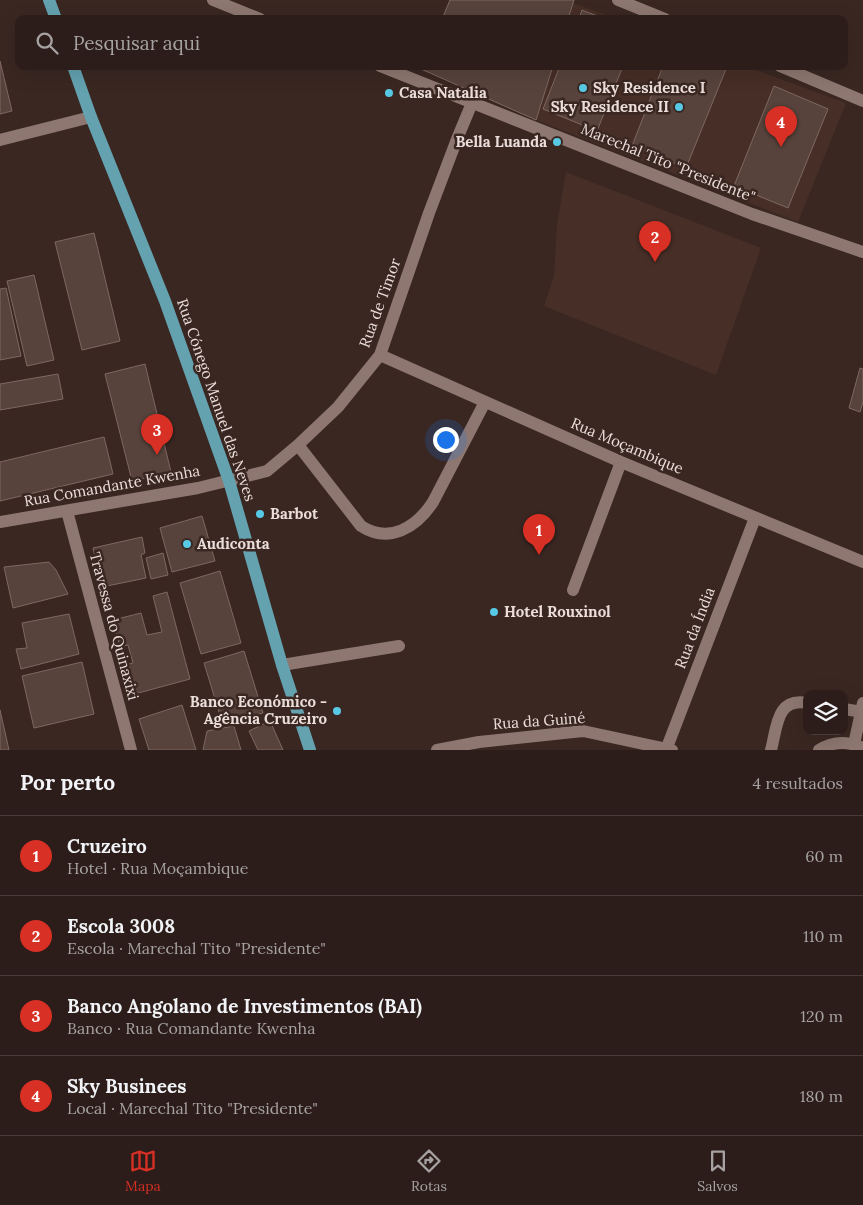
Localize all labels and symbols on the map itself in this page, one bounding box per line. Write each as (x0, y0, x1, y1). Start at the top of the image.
place label: Sky Residence I (593, 78, 706, 97)
marker: Sky Residence I (577, 82, 589, 94)
place label: Casa Natalia (399, 83, 487, 102)
marker: Casa Natalia (383, 87, 395, 99)
place label: Sky Residence II (551, 97, 669, 116)
marker: Sky Residence II (673, 101, 685, 113)
pin: 4 (765, 106, 797, 147)
street label: Marechal Tito "Presidente" (578, 119, 758, 206)
place label: Bella Luanda (455, 132, 547, 151)
marker: Bella Luanda (551, 136, 563, 148)
pin: 2 (639, 221, 671, 262)
street label: Rua de Timor (355, 255, 405, 350)
street label: Rua Cónego Manuel das Neves (173, 296, 260, 504)
street label: Rua Moçambique (568, 413, 686, 478)
pin: 3 (141, 414, 173, 455)
your location (433, 427, 459, 453)
street label: Rua Comandante Kwenha (22, 461, 202, 510)
place label: Barbot (270, 504, 319, 523)
marker: Barbot (254, 508, 266, 520)
pin: 1 (523, 514, 555, 555)
place label: Audiconta (197, 534, 270, 553)
marker: Audiconta (181, 538, 193, 550)
street label: Travessa do Quinaxixi (86, 550, 143, 702)
street label: Rua da Índia (670, 584, 719, 671)
place label: Hotel Rouxinol (504, 602, 611, 621)
marker: Hotel Rouxinol (488, 606, 500, 618)
place label: Banco Económico - Agência Cruzeiro (190, 692, 327, 728)
marker: Banco Económico - Agência Cruzeiro (331, 705, 343, 717)
street label: Rua da Guiné (492, 708, 586, 733)

